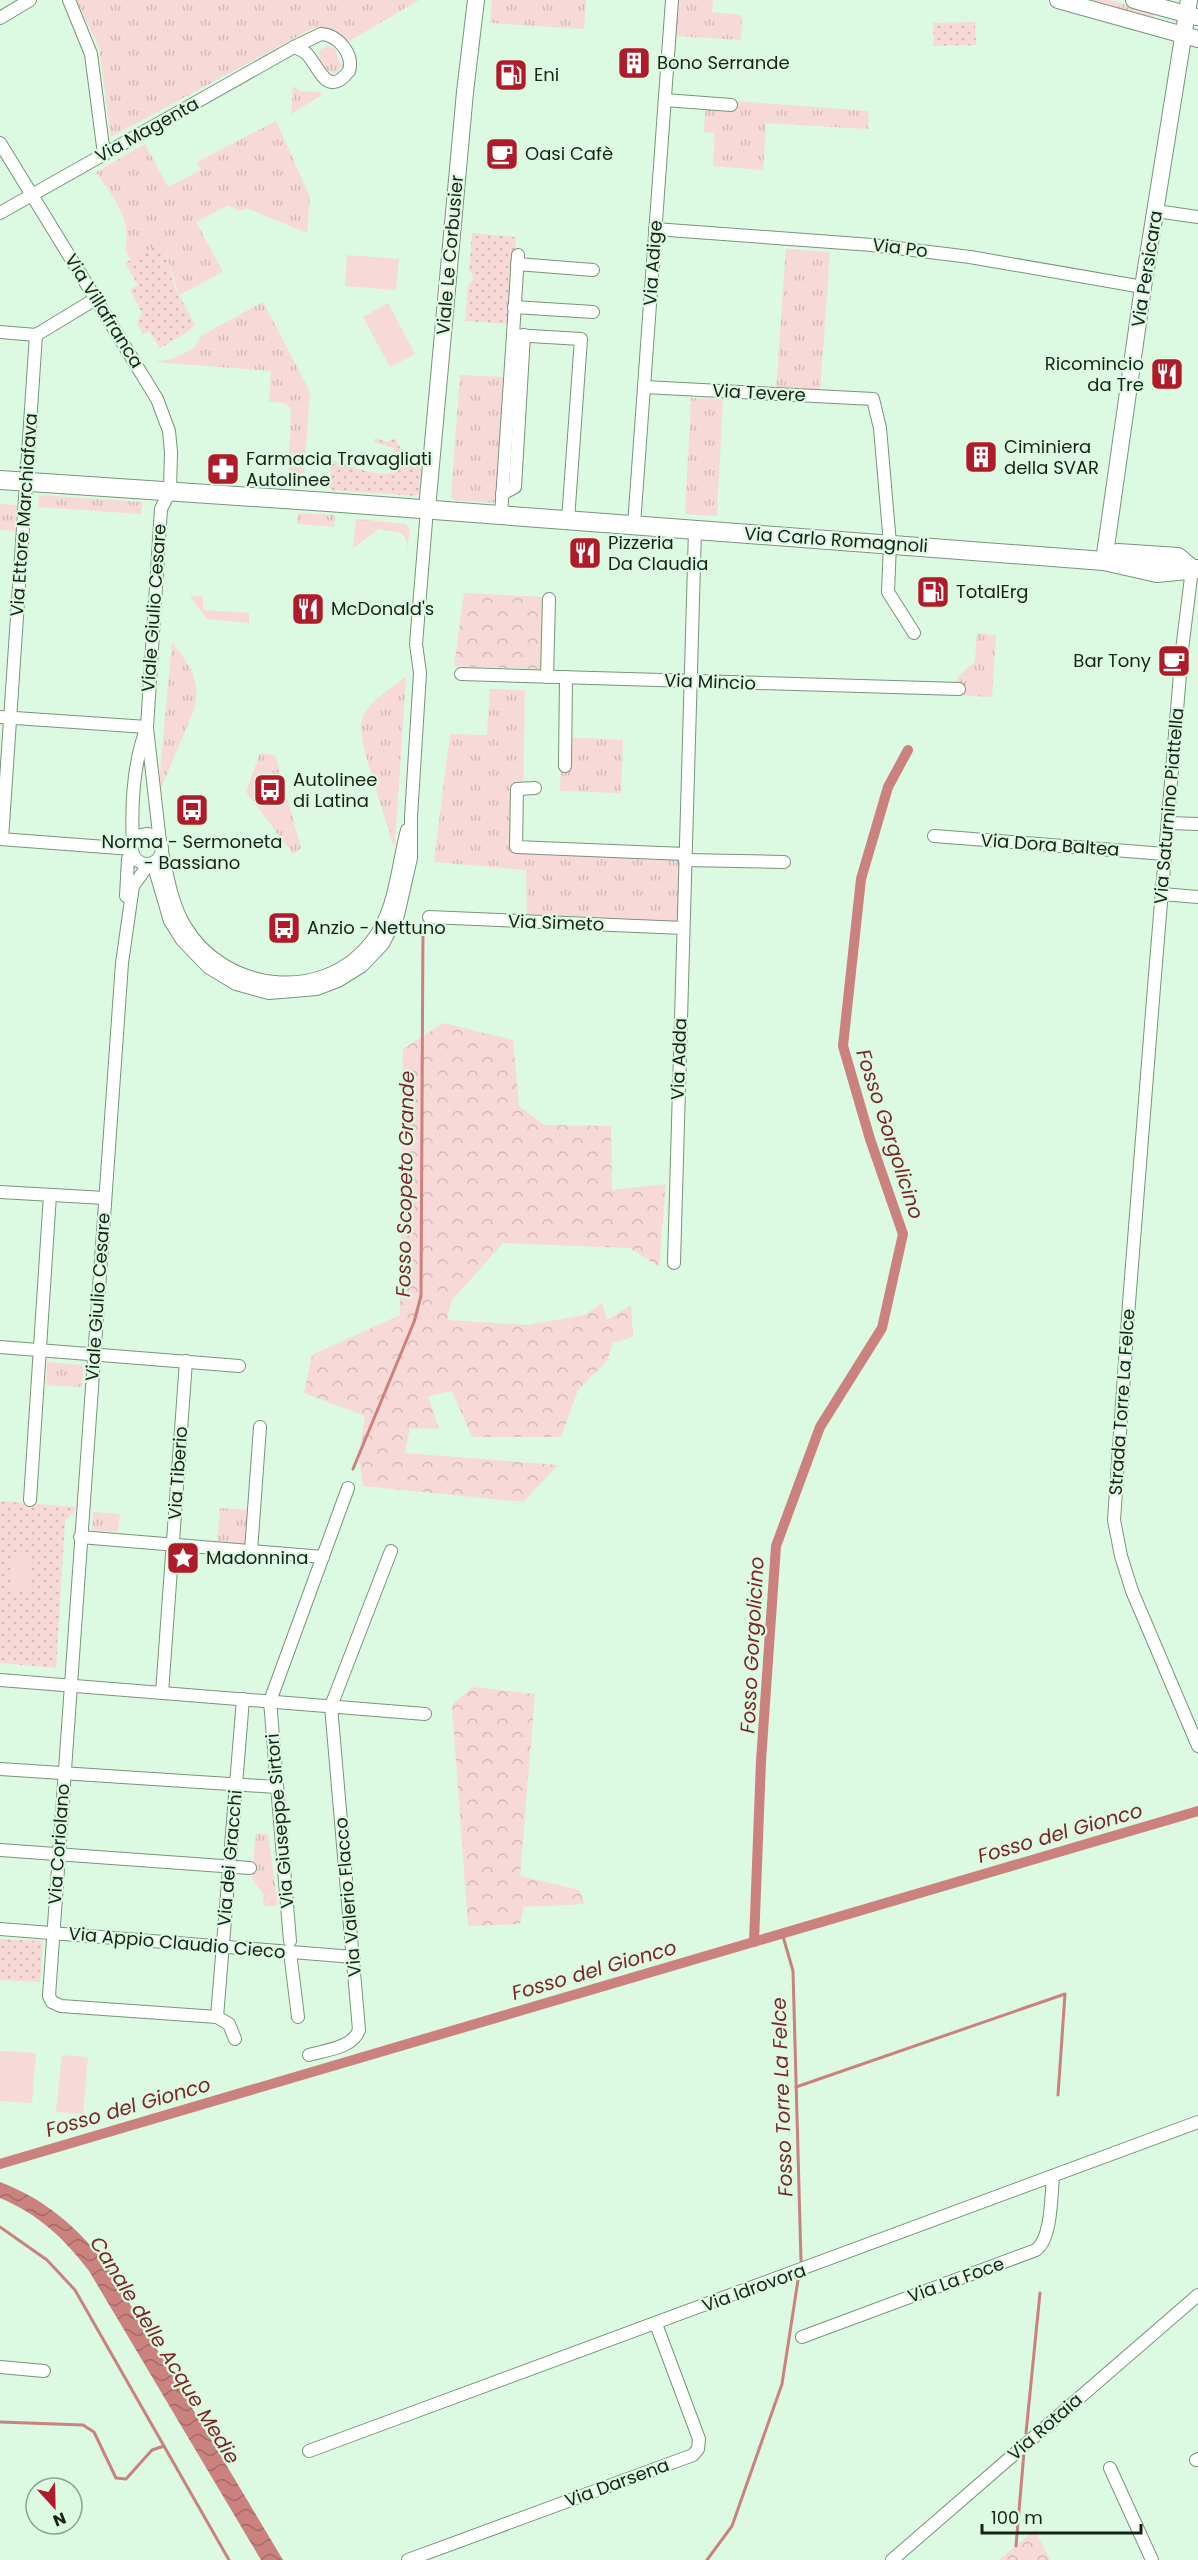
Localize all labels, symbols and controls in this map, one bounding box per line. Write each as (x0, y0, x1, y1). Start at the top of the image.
building icon: Bono Serrande (616, 45, 652, 81)
place label: Bono Serrande (657, 50, 790, 75)
fuel station icon: Eni (493, 57, 529, 93)
place label: Eni (534, 62, 559, 87)
street label: Via Magenta (90, 91, 203, 168)
cafe icon: Oasi Cafè (484, 136, 520, 172)
place label: Oasi Cafè (525, 141, 613, 166)
street label: Viale Le Corbusier (430, 174, 469, 336)
street label: Via Persicara (1125, 209, 1168, 329)
street label: Via Adige (637, 219, 668, 307)
street label: Via Po (871, 232, 929, 263)
street label: Via Villafranca (59, 249, 150, 373)
place label: Ricomincio da Tre (1045, 351, 1144, 397)
restaurant icon: Ricomincio da Tre (1149, 356, 1185, 392)
street label: Via Tevere (712, 378, 806, 407)
street label: Via Ettore Marchiafava (4, 412, 43, 618)
place label: Ciminiera della SVAR (1004, 434, 1099, 480)
building icon: Ciminiera della SVAR (963, 439, 999, 475)
place label: Farmacia Travagliati Autolinee (246, 446, 432, 492)
pharmacy icon: Farmacia Travagliati Autolinee (205, 451, 241, 487)
street label: Via Carlo Romagnoli (743, 521, 929, 558)
street label: Viale Giulio Cesare (135, 523, 172, 693)
place label: Pizzeria Da Claudia (608, 530, 708, 576)
restaurant icon: Pizzeria Da Claudia (567, 535, 603, 571)
fuel station icon: TotalErg (915, 574, 951, 610)
place label: TotalErg (956, 579, 1029, 604)
restaurant icon: McDonald's (290, 591, 326, 627)
place label: McDonald's (331, 596, 434, 621)
cafe icon: Bar Tony (1156, 643, 1192, 679)
place label: Bar Tony (1073, 648, 1151, 673)
street label: Via Mincio (664, 667, 756, 696)
street label: Via Saturnino Piattella (1147, 707, 1190, 905)
place label: Autolinee di Latina (293, 767, 377, 813)
bus stop icon: Autolinee di Latina (252, 772, 288, 808)
bus stop icon: Norma - Sermoneta - Bassiano (174, 792, 210, 828)
street label: Via Dora Baltea (980, 827, 1120, 862)
place label: Norma - Sermoneta - Bassiano (101, 829, 283, 875)
street label: Via Simeto (507, 908, 605, 937)
bus stop icon: Anzio - Nettuno (266, 910, 302, 946)
place label: Anzio - Nettuno (307, 915, 446, 940)
street label: Via Adda (665, 1017, 692, 1101)
water label: Fosso Gorgolicino (849, 1045, 931, 1223)
water label: Fosso Scopeto Grande (389, 1071, 421, 1297)
street label: Viale Giulio Cesare (79, 1212, 116, 1382)
street label: Strada Torre La Felce (1102, 1308, 1141, 1496)
street label: Via Tiberio (162, 1425, 193, 1521)
place icon: Madonnina (165, 1540, 201, 1576)
place label: Madonnina (206, 1545, 309, 1570)
water label: Fosso Gorgolicino (733, 1556, 771, 1734)
street label: Via Giuseppe Sirtori (259, 1733, 300, 1909)
street label: Via Coriolano (42, 1783, 75, 1905)
street label: Via dei Gracchi (211, 1789, 248, 1927)
water label: Fosso del Gionco (974, 1796, 1146, 1870)
street label: Via Valerio Flacco (328, 1816, 367, 1978)
street label: Via Appio Claudio Cieco (68, 1921, 287, 1964)
water label: Fosso del Gionco (508, 1933, 680, 2007)
water label: Fosso Torre La Felce (765, 1997, 799, 2197)
water label: Fosso del Gionco (42, 2070, 214, 2144)
water label: Canale delle Acque Medie (83, 2231, 247, 2469)
street label: Via La Foce (904, 2251, 1008, 2309)
street label: Via Idrovora (698, 2257, 809, 2318)
street label: Via Rotaia (1002, 2387, 1087, 2466)
street label: Via Darsena (561, 2452, 673, 2513)
north arrow (24, 2476, 84, 2536)
scale bar (982, 2497, 1141, 2535)
text: 100 m (991, 2505, 1043, 2530)
text: N (50, 2507, 69, 2532)

